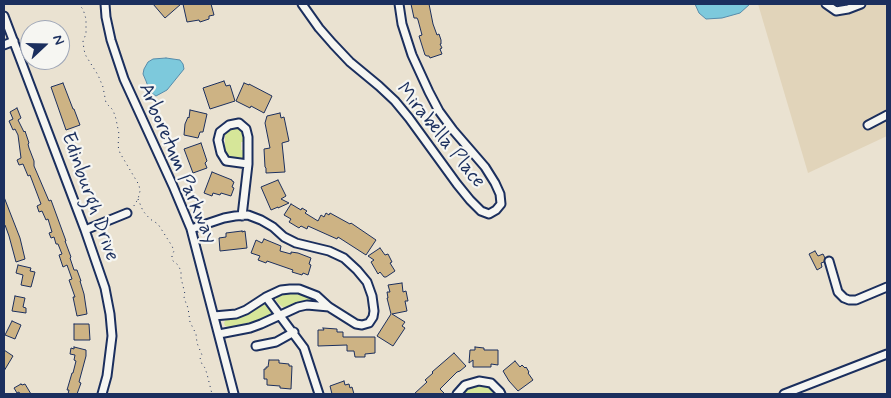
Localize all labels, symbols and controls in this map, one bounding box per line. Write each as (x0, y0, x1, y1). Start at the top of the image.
north arrow (20, 20, 70, 70)
text: N (48, 32, 68, 48)
street label: Mirabella Place (390, 79, 490, 193)
street label: Arboretum Parkway (132, 80, 222, 248)
street label: Edinburgh Drive (55, 129, 123, 265)

